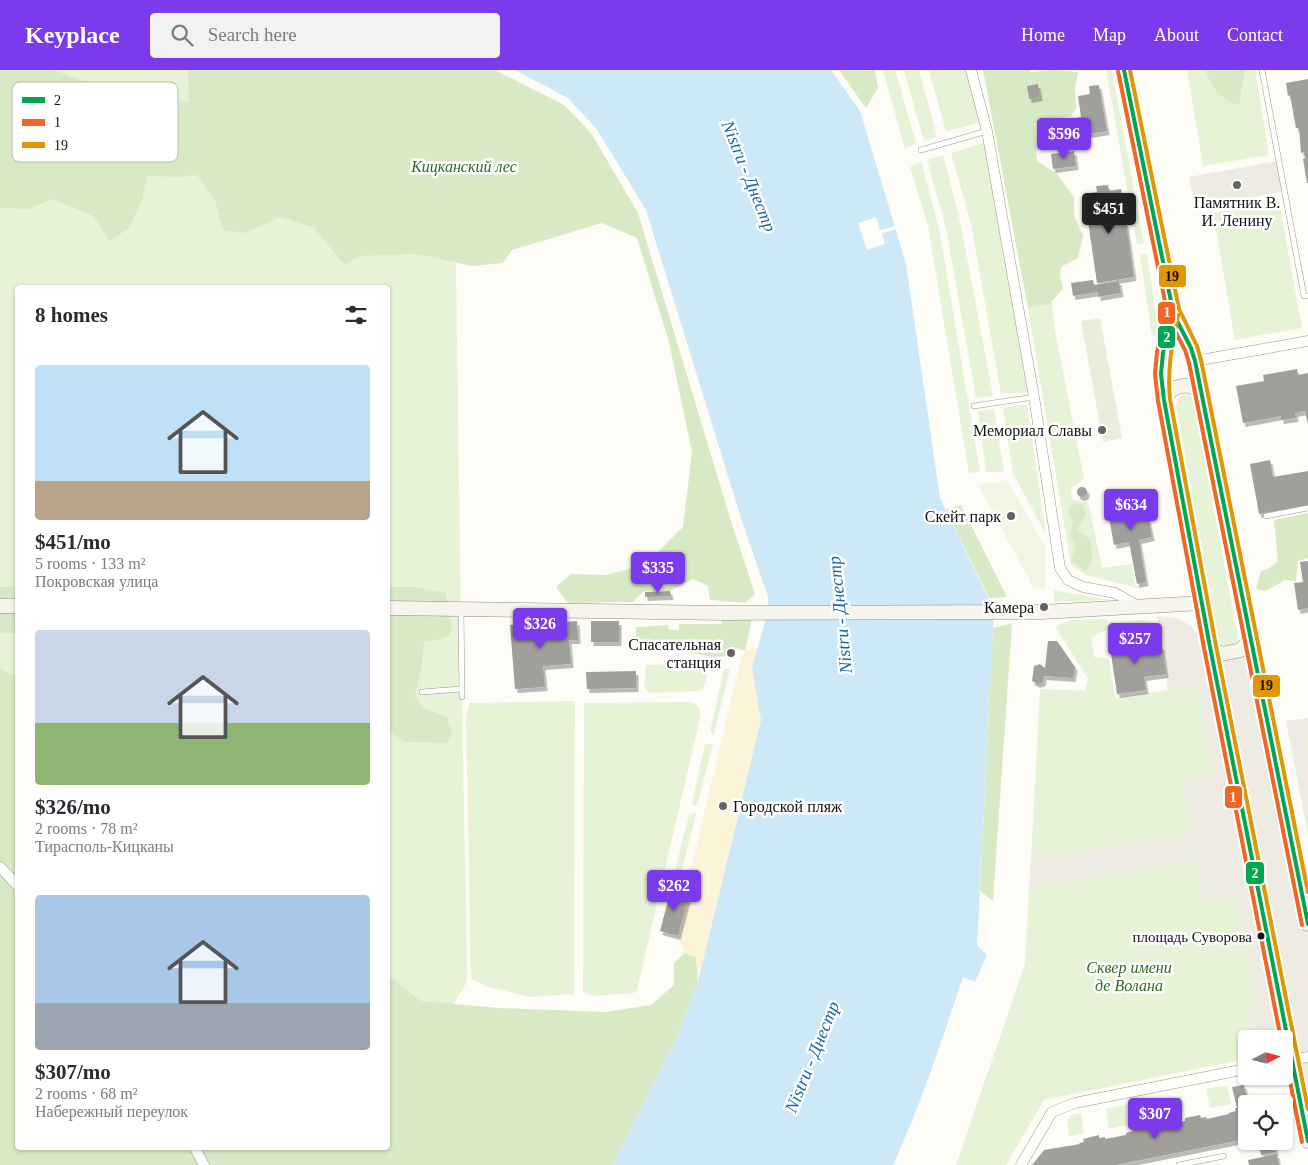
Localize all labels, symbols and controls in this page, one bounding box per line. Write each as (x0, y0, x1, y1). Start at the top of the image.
search box (150, 13, 500, 58)
icon: search (168, 21, 196, 49)
text: Keyplace (25, 22, 120, 48)
text: Search here (208, 24, 297, 45)
text: Home (1021, 25, 1065, 45)
text: Map (1093, 25, 1126, 45)
text: About (1154, 25, 1199, 45)
text: Contact (1227, 25, 1283, 45)
legend (12, 82, 178, 162)
text: 2 (54, 93, 61, 108)
text: 1 (54, 115, 61, 130)
water label: Nistru - Днестр (717, 117, 780, 235)
pin: $596 (1034, 118, 1094, 160)
text: $596 (1048, 125, 1080, 142)
text: 19 (54, 138, 68, 153)
park label: Кицканский лес (410, 158, 517, 176)
marker: Памятник В. И. Ленину (1231, 179, 1243, 191)
pin: $451 (1079, 192, 1139, 235)
place label: Памятник В. И. Ленину (1194, 194, 1280, 230)
text: $451 (1093, 200, 1125, 217)
line badge: 19 (1158, 264, 1187, 288)
text: 19 (1165, 269, 1179, 284)
icon: filters (342, 301, 370, 329)
line badge: 1 (1157, 301, 1176, 325)
text: 8 homes (35, 303, 108, 327)
text: 1 (1164, 305, 1171, 320)
line badge: 2 (1157, 325, 1176, 349)
text: 2 (1164, 330, 1171, 345)
icon: home (158, 397, 248, 487)
place label: Мемориал Славы (973, 422, 1092, 440)
marker: Мемориал Славы (1096, 424, 1108, 436)
pin: $634 (1101, 488, 1161, 531)
text: $634 (1115, 496, 1147, 513)
place label: Скейт парк (925, 508, 1001, 526)
marker: Скейт парк (1005, 510, 1017, 522)
text: $451/mo (35, 530, 111, 554)
pin: $335 (628, 552, 688, 594)
text: 5 rooms · 133 m² (35, 555, 146, 572)
water label: Nistru - Днестр (824, 555, 856, 676)
text: $335 (642, 559, 674, 576)
text: Покровская улица (35, 573, 158, 590)
place label: Камера (984, 599, 1034, 617)
marker: Камера (1038, 601, 1050, 613)
pin: $326 (510, 608, 570, 650)
text: $326 (524, 615, 556, 632)
pin: $257 (1105, 622, 1165, 665)
text: $257 (1119, 630, 1151, 647)
place label: Спасательная станция (628, 636, 722, 672)
marker: Спасательная станция (725, 647, 737, 659)
icon: home (158, 662, 248, 752)
line badge: 19 (1252, 674, 1281, 698)
text: 19 (1259, 678, 1273, 693)
line badge: 1 (1224, 785, 1243, 809)
text: 1 (1230, 790, 1237, 805)
text: $326/mo (35, 795, 111, 819)
place label: Городской пляж (733, 798, 843, 816)
marker: Городской пляж (717, 800, 729, 812)
text: 2 rooms · 78 m² (35, 820, 138, 837)
text: Тирасполь-Кицканы (35, 838, 174, 855)
line badge: 2 (1245, 861, 1265, 885)
text: 2 (1252, 866, 1259, 881)
pin: $262 (644, 870, 704, 912)
text: $262 (658, 877, 690, 894)
icon: home (158, 927, 248, 1017)
place label: площадь Суворова (1132, 929, 1252, 945)
marker: площадь Суворова (1256, 931, 1266, 941)
park label: Сквер имени де Волана (1086, 959, 1172, 994)
water label: Nistru - Днестр (780, 998, 843, 1116)
north arrow (1238, 1030, 1292, 1085)
map controls (1238, 1030, 1293, 1150)
text: $307/mo (35, 1060, 111, 1084)
text: 2 rooms · 68 m² (35, 1085, 138, 1102)
button: locate (1238, 1095, 1293, 1150)
pin: $307 (1125, 1098, 1185, 1140)
text: Набережный переулок (35, 1103, 188, 1120)
text: $307 (1139, 1105, 1171, 1122)

